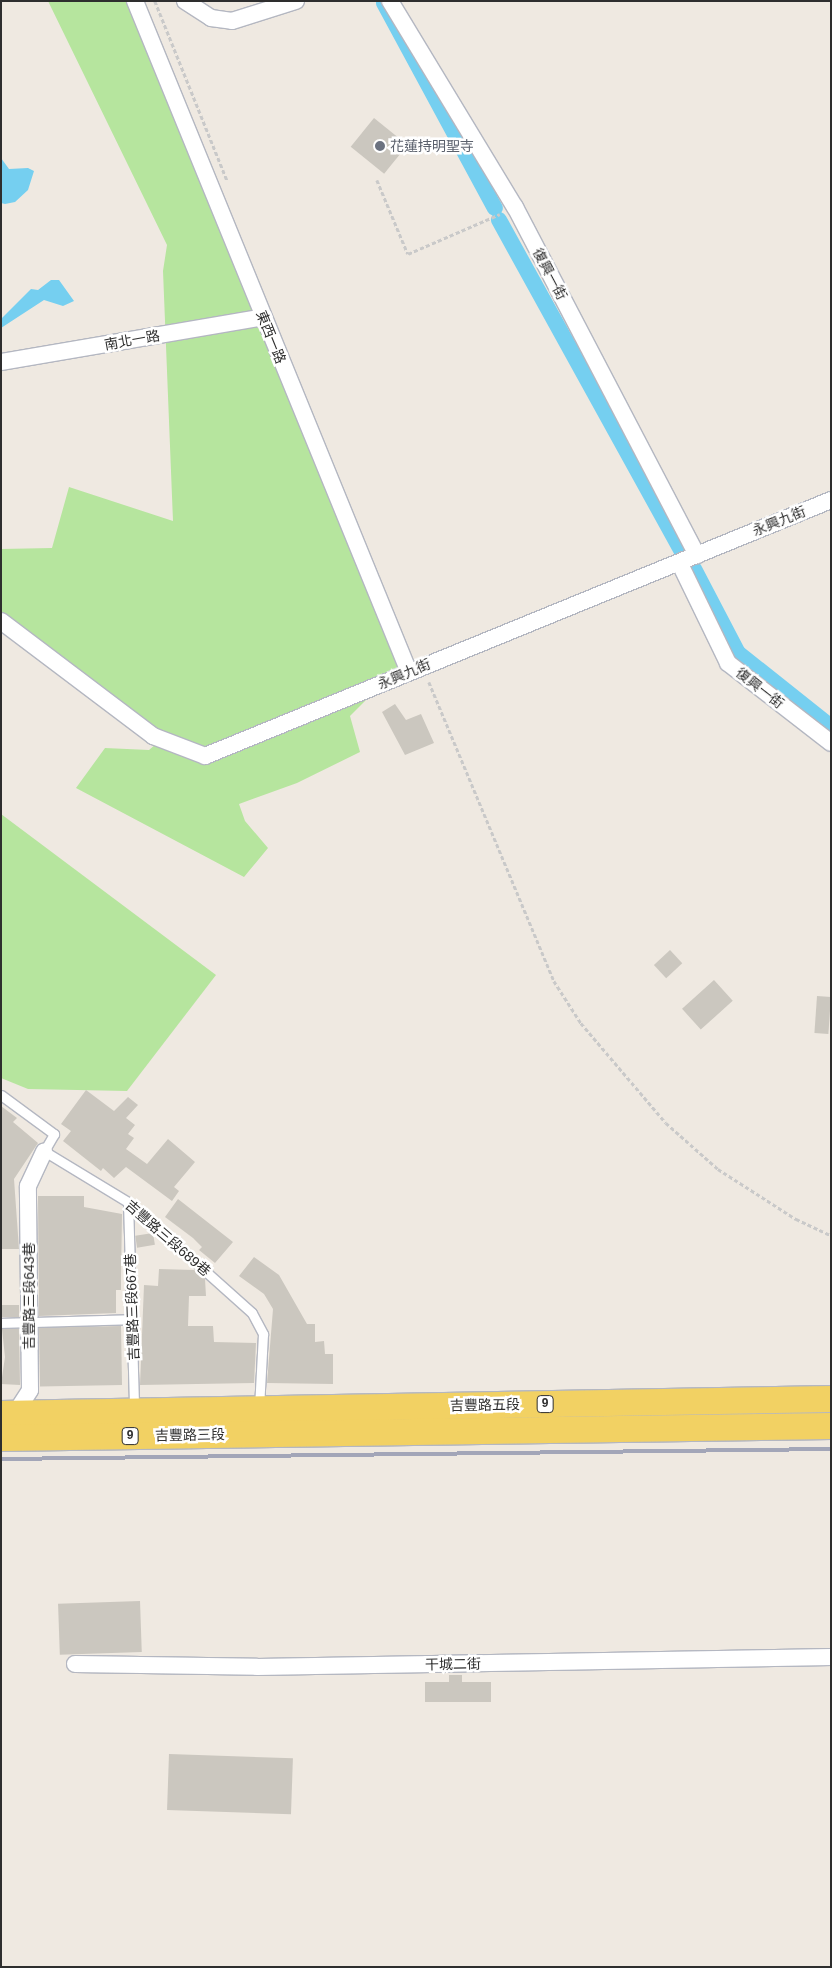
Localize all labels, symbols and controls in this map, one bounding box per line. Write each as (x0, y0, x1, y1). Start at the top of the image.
place label: 花蓮持明聖寺 (390, 138, 474, 154)
marker: 花蓮持明聖寺 (374, 140, 386, 152)
street label: 復興一街 (529, 245, 571, 303)
street label: 東西一路 (253, 308, 289, 366)
street label: 南北一路 (103, 327, 161, 353)
street label: 永興九街 (750, 503, 808, 539)
street label: 永興九街 (375, 655, 433, 693)
street label: 復興一街 (733, 664, 787, 712)
street label: 吉豐路三段689巷 (122, 1196, 214, 1280)
street label: 吉豐路三段643巷 (21, 1242, 37, 1350)
street label: 吉豐路三段667巷 (122, 1253, 142, 1361)
road number: 9 (536, 1395, 554, 1414)
street label: 吉豐路五段 (450, 1396, 520, 1414)
road number: 9 (121, 1426, 139, 1445)
street label: 吉豐路三段 (155, 1426, 225, 1444)
street label: 干城二街 (425, 1655, 481, 1673)

